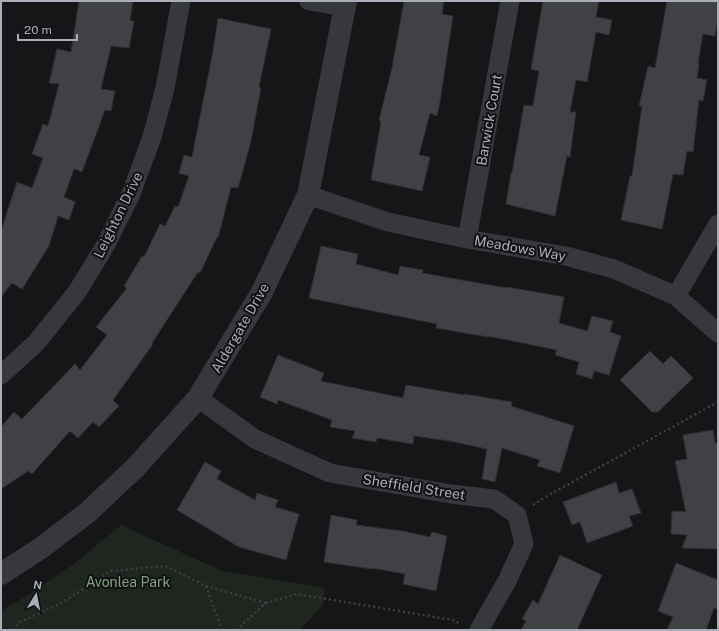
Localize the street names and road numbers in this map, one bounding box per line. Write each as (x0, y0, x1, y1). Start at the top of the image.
street label: Barwick Court (473, 73, 505, 167)
street label: Leighton Drive (90, 169, 146, 261)
street label: Meadows Way (473, 232, 568, 264)
street label: Aldergate Drive (208, 280, 272, 376)
street label: Sheffield Street (362, 471, 466, 503)

